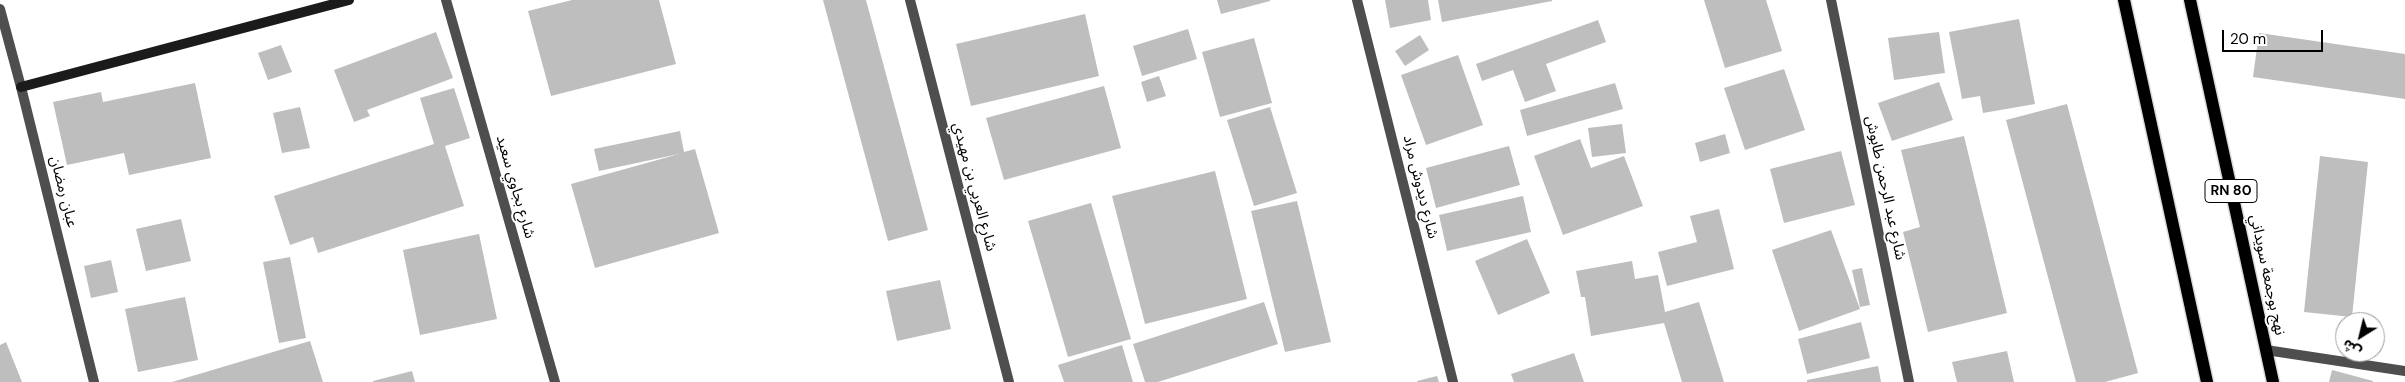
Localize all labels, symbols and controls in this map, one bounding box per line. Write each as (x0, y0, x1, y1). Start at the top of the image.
scale bar (2225, 20, 2326, 52)
text: 20 m (2230, 29, 2266, 49)
street label: شارع عبد الرحمن طابوش (1861, 114, 1909, 262)
street label: شارع العربي بن مهيدي (948, 121, 1000, 253)
street label: شارع بجاوي سعيد (492, 133, 538, 241)
street label: شارع ديدوش مراد (1398, 133, 1442, 241)
street label: عبان رمضان (45, 154, 81, 230)
road number: RN 80 (2205, 180, 2257, 202)
street label: نهج بوجمعة سويداني (2245, 213, 2289, 337)
north arrow (2335, 312, 2385, 362)
text: ش (2339, 335, 2365, 361)

